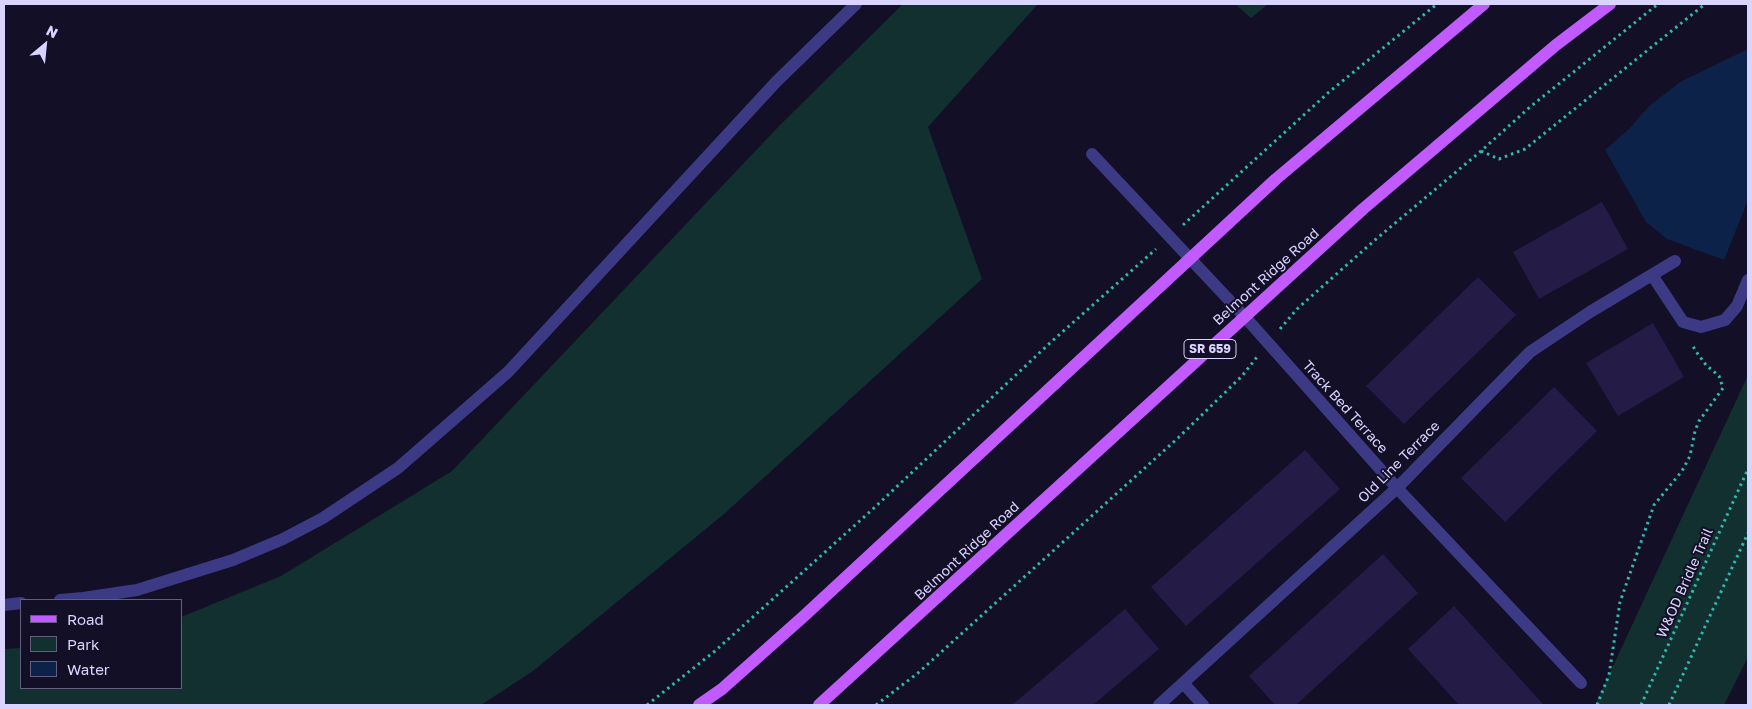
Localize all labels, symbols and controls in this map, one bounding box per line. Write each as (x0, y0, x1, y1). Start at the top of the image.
north arrow (20, 20, 70, 70)
text: N (44, 21, 61, 41)
street label: Belmont Ridge Road (1210, 225, 1322, 329)
road number: SR 659 (1184, 339, 1236, 358)
street label: Track Bed Terrace (1299, 357, 1391, 457)
street label: Old Line Terrace (1355, 418, 1443, 506)
street label: Belmont Ridge Road (911, 498, 1023, 604)
street label: W&OD Bridle Trail (1653, 525, 1717, 641)
legend (20, 599, 182, 689)
text: Road (67, 610, 104, 628)
text: Park (67, 635, 99, 653)
text: Water (67, 660, 110, 678)

